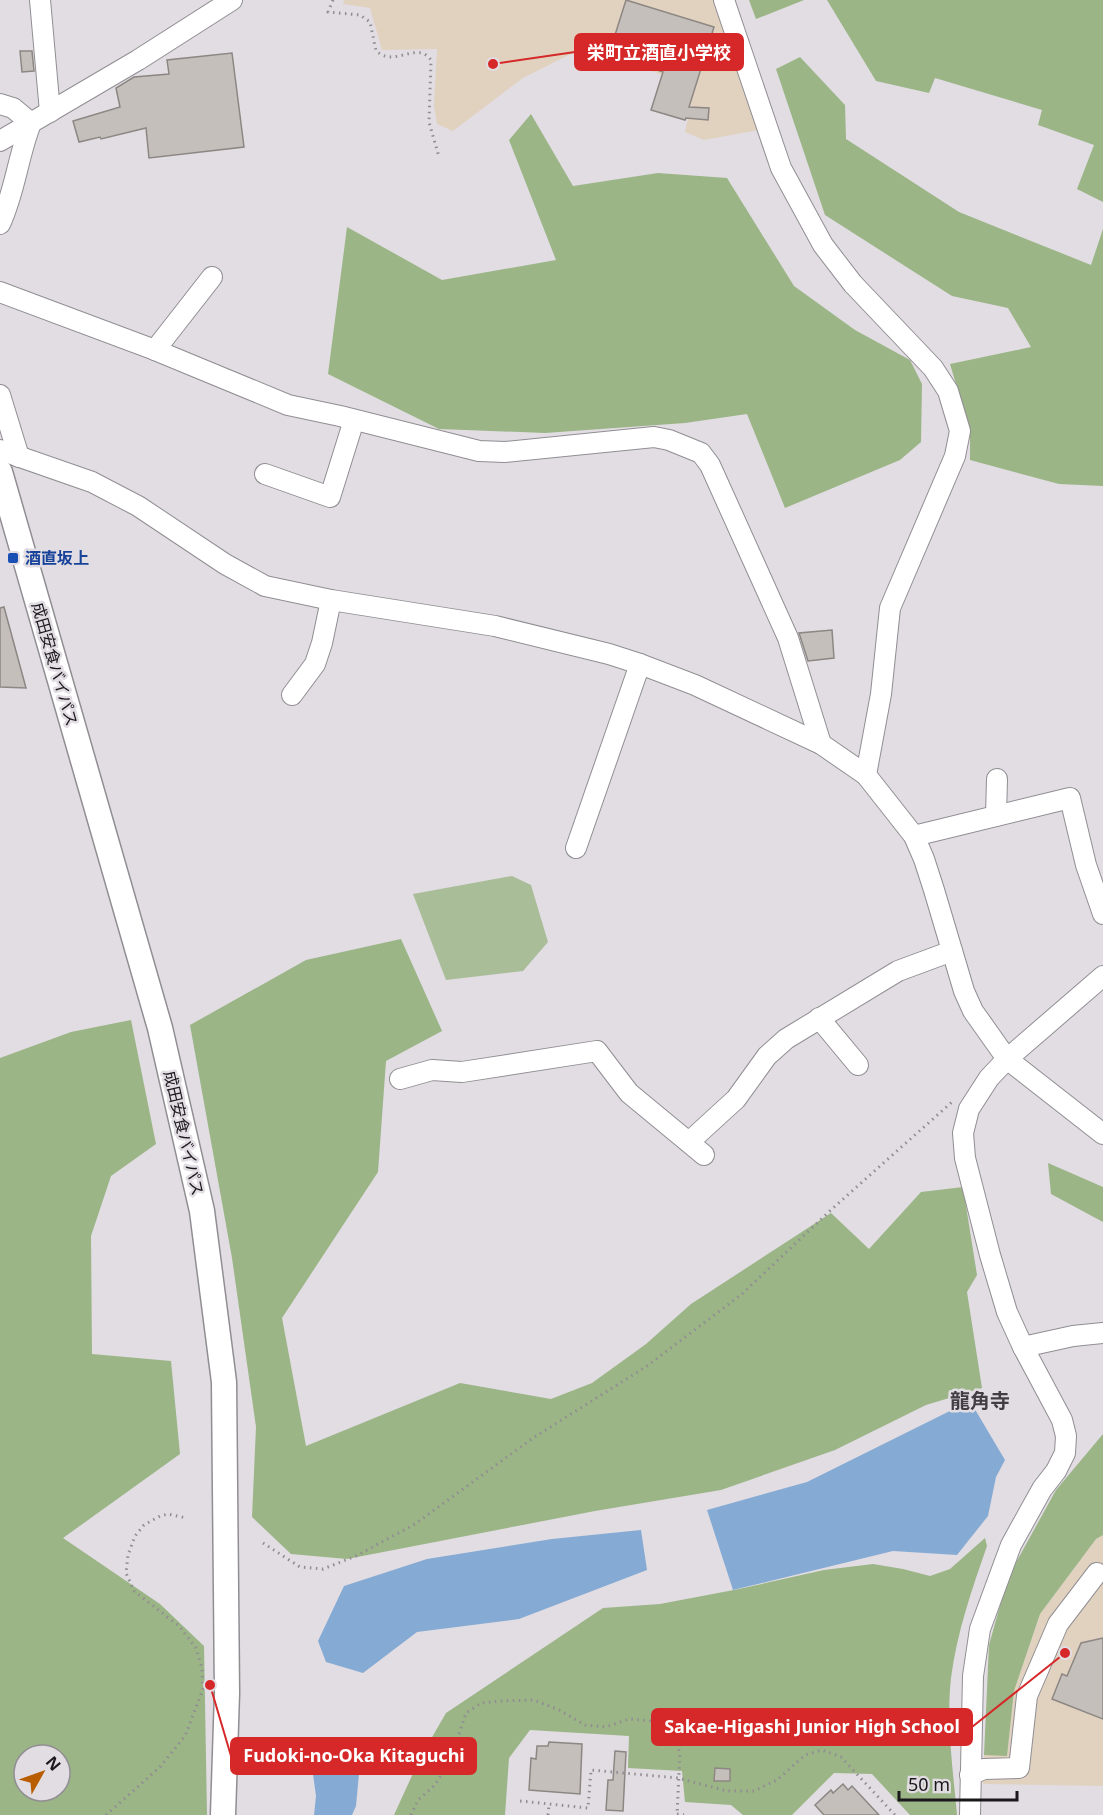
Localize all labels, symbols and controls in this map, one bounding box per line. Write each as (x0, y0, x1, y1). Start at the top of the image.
callout: 栄町立酒直小学校 (575, 34, 743, 70)
text: 栄町立酒直小学校 (587, 40, 731, 64)
place label: 酒直坂上 (25, 547, 89, 569)
marker: 酒直坂上 (6, 551, 20, 565)
street label: 成田安食バイパス (27, 600, 83, 728)
street label: 成田安食バイパス (159, 1068, 209, 1198)
district label: 龍角寺 (950, 1387, 1010, 1414)
callout: Sakae-Higashi Junior High School (652, 1709, 972, 1745)
text: Sakae-Higashi Junior High School (664, 1714, 960, 1738)
callout: Fudoki-no-Oka Kitaguchi (231, 1738, 476, 1774)
north arrow (12, 1743, 72, 1803)
text: Fudoki-no-Oka Kitaguchi (243, 1743, 465, 1767)
text: N (41, 1751, 66, 1775)
scale bar (899, 1764, 1018, 1802)
text: 50 m (908, 1772, 950, 1796)

